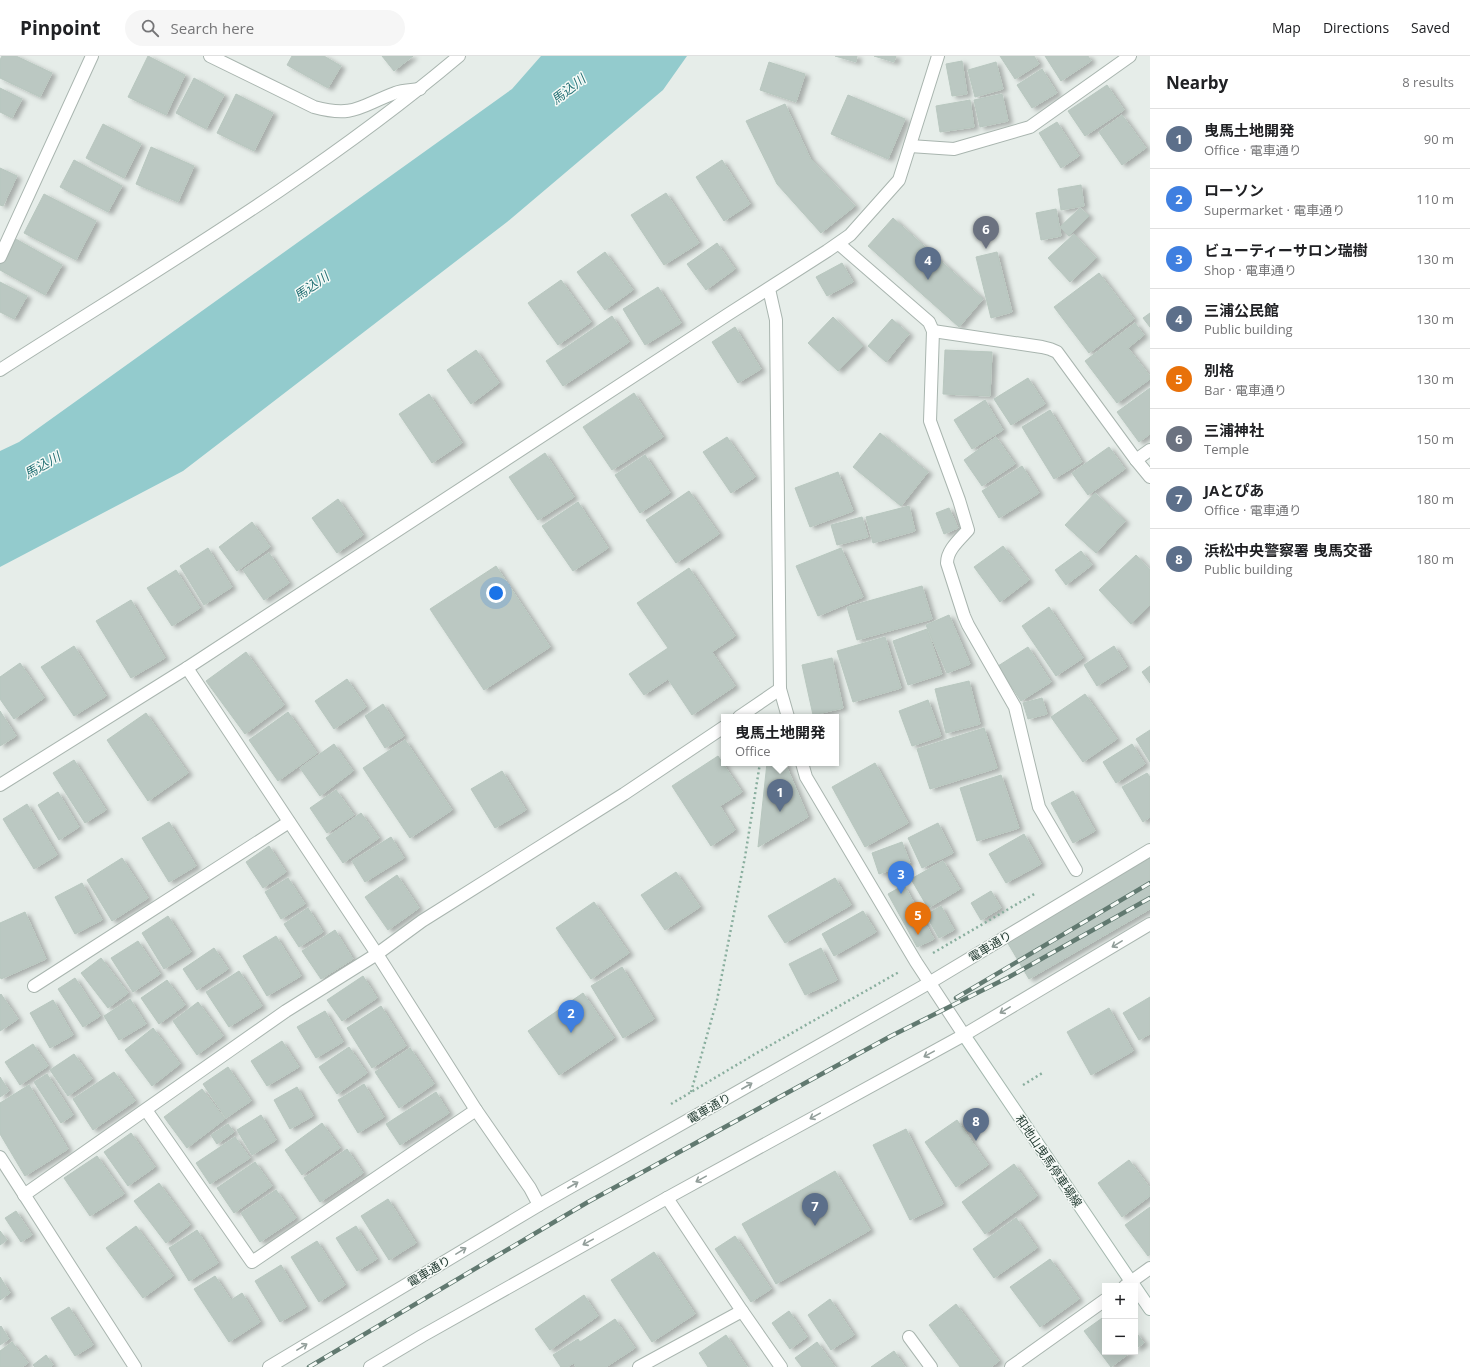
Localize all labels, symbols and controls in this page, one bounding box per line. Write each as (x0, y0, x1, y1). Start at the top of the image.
search box (125, 10, 405, 46)
text: Pinpoint (20, 15, 101, 41)
icon: search (139, 17, 161, 39)
text: Search here (171, 18, 254, 38)
text: Map (1272, 18, 1301, 37)
text: Directions (1323, 18, 1389, 37)
text: Saved (1411, 18, 1450, 37)
water label: 馬込川 (547, 69, 590, 108)
text: Nearby (1166, 71, 1228, 94)
text: 8 results (1402, 73, 1454, 91)
text: 曳馬土地開発 (1204, 120, 1294, 140)
text: 1 (1175, 130, 1183, 148)
text: 90 m (1424, 130, 1454, 148)
text: Office · 電車通り (1204, 141, 1302, 159)
text: ローソン (1204, 180, 1264, 200)
text: 2 (1175, 190, 1183, 208)
text: 110 m (1416, 190, 1454, 208)
text: Supermarket · 電車通り (1204, 201, 1345, 219)
pin: 6 (973, 216, 999, 249)
text: ビューティーサロン瑞樹 (1204, 240, 1368, 260)
pin: 4 (915, 247, 941, 280)
text: 3 (1175, 250, 1183, 268)
text: 130 m (1416, 250, 1454, 268)
text: Shop · 電車通り (1204, 261, 1297, 279)
water label: 馬込川 (290, 266, 334, 305)
text: 三浦公民館 (1204, 300, 1279, 320)
text: 4 (1175, 310, 1183, 328)
text: 130 m (1416, 310, 1454, 328)
text: Public building (1204, 320, 1293, 338)
text: 別格 (1204, 360, 1234, 380)
text: 5 (1175, 370, 1183, 388)
text: 130 m (1416, 370, 1454, 388)
text: Bar · 電車通り (1204, 381, 1287, 399)
text: 三浦神社 (1204, 420, 1264, 440)
text: 6 (1175, 430, 1183, 448)
text: 150 m (1416, 430, 1454, 448)
text: Temple (1204, 440, 1249, 458)
water label: 馬込川 (21, 446, 65, 483)
text: JAとぴあ (1204, 480, 1264, 500)
text: 7 (1175, 490, 1183, 508)
text: 180 m (1416, 490, 1454, 508)
text: Office · 電車通り (1204, 501, 1302, 519)
text: 浜松中央警察署 曳馬交番 (1204, 540, 1373, 560)
text: 8 (1175, 550, 1183, 568)
text: 180 m (1416, 550, 1454, 568)
text: Public building (1204, 560, 1293, 578)
your location (486, 583, 506, 603)
popup (721, 714, 839, 766)
text: 曳馬土地開発 (735, 722, 825, 742)
text: Office (735, 742, 771, 760)
pin: 1 (767, 779, 793, 812)
pin: 3 (888, 861, 914, 894)
pin: 5 (905, 902, 931, 935)
street label: 電車通り (965, 926, 1015, 966)
one-way arrow (1111, 940, 1123, 948)
pin: 2 (558, 1000, 584, 1033)
one-way arrow (999, 1007, 1011, 1015)
one-way arrow (923, 1050, 935, 1058)
one-way arrow (741, 1082, 753, 1090)
street label: 電車通り (684, 1089, 734, 1127)
pin: 8 (963, 1108, 989, 1141)
street label: 和地山曳馬停車場線 (1012, 1111, 1086, 1211)
one-way arrow (810, 1113, 822, 1121)
one-way arrow (696, 1176, 708, 1183)
one-way arrow (567, 1180, 579, 1188)
pin: 7 (802, 1193, 828, 1226)
one-way arrow (582, 1239, 594, 1247)
one-way arrow (455, 1247, 466, 1255)
street label: 電車通り (404, 1251, 454, 1291)
map controls (1102, 1283, 1138, 1355)
button: + (1102, 1283, 1138, 1319)
button: − (1102, 1319, 1138, 1355)
one-way arrow (296, 1342, 308, 1350)

